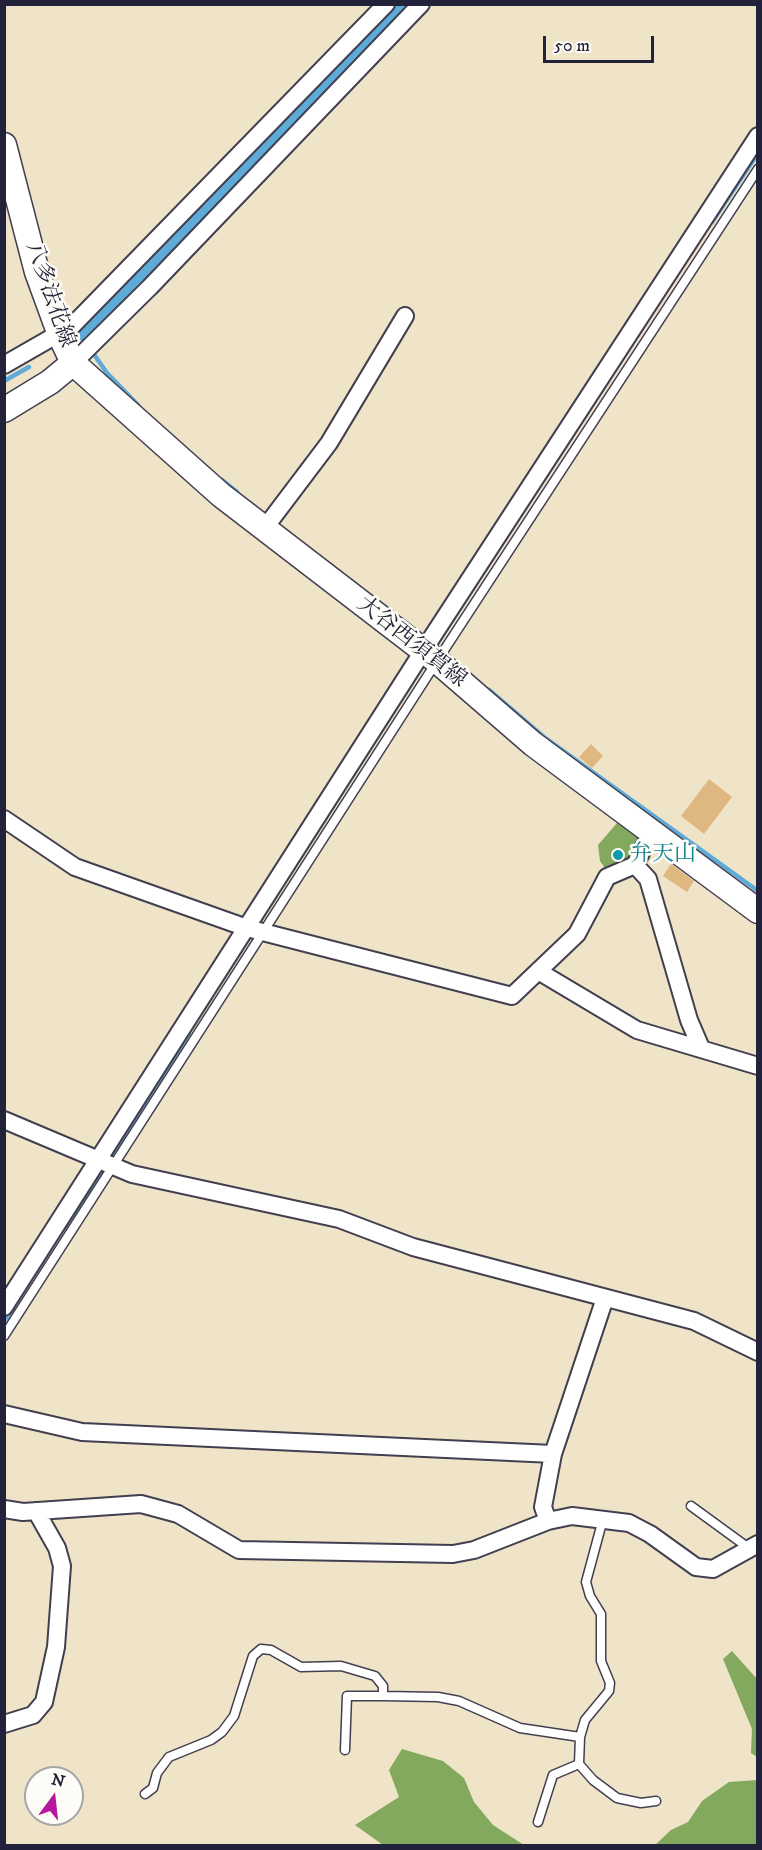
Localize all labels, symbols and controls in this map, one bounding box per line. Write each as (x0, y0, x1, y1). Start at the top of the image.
scale bar (546, 24, 657, 62)
text: 50 m (554, 35, 590, 57)
street label: 八多法花線 (19, 239, 79, 351)
street label: 大谷西須賀線 (351, 592, 471, 694)
place label: 弁天山 (630, 842, 696, 868)
marker: 弁天山 (611, 848, 625, 862)
north arrow (24, 1766, 84, 1826)
text: N (49, 1769, 67, 1792)

